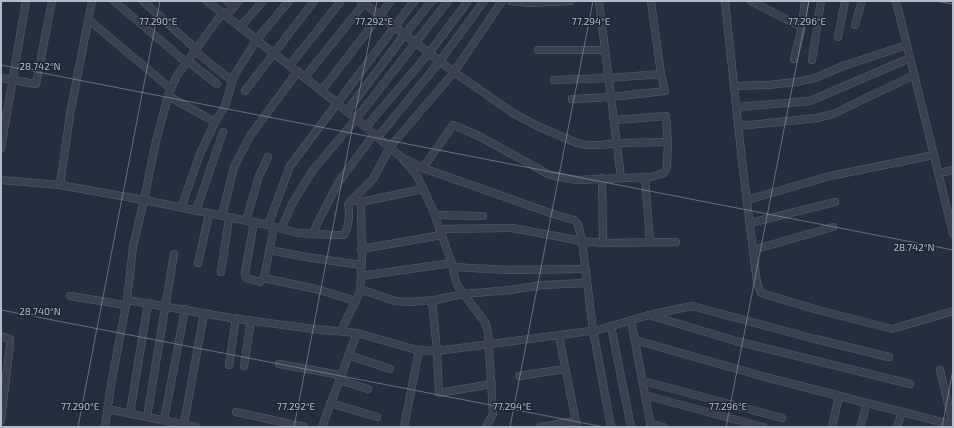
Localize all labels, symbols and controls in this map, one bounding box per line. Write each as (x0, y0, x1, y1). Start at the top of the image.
text: 77.290°E (139, 15, 178, 27)
text: 77.292°E (355, 15, 394, 27)
text: 77.294°E (572, 15, 611, 27)
text: 77.296°E (788, 15, 827, 27)
text: 28.742°N (19, 60, 61, 72)
text: 28.742°N (893, 241, 935, 253)
text: 28.740°N (19, 305, 61, 317)
text: 77.290°E (61, 400, 100, 412)
text: 77.292°E (277, 400, 316, 412)
text: 77.294°E (493, 400, 532, 412)
text: 77.296°E (709, 400, 748, 412)

